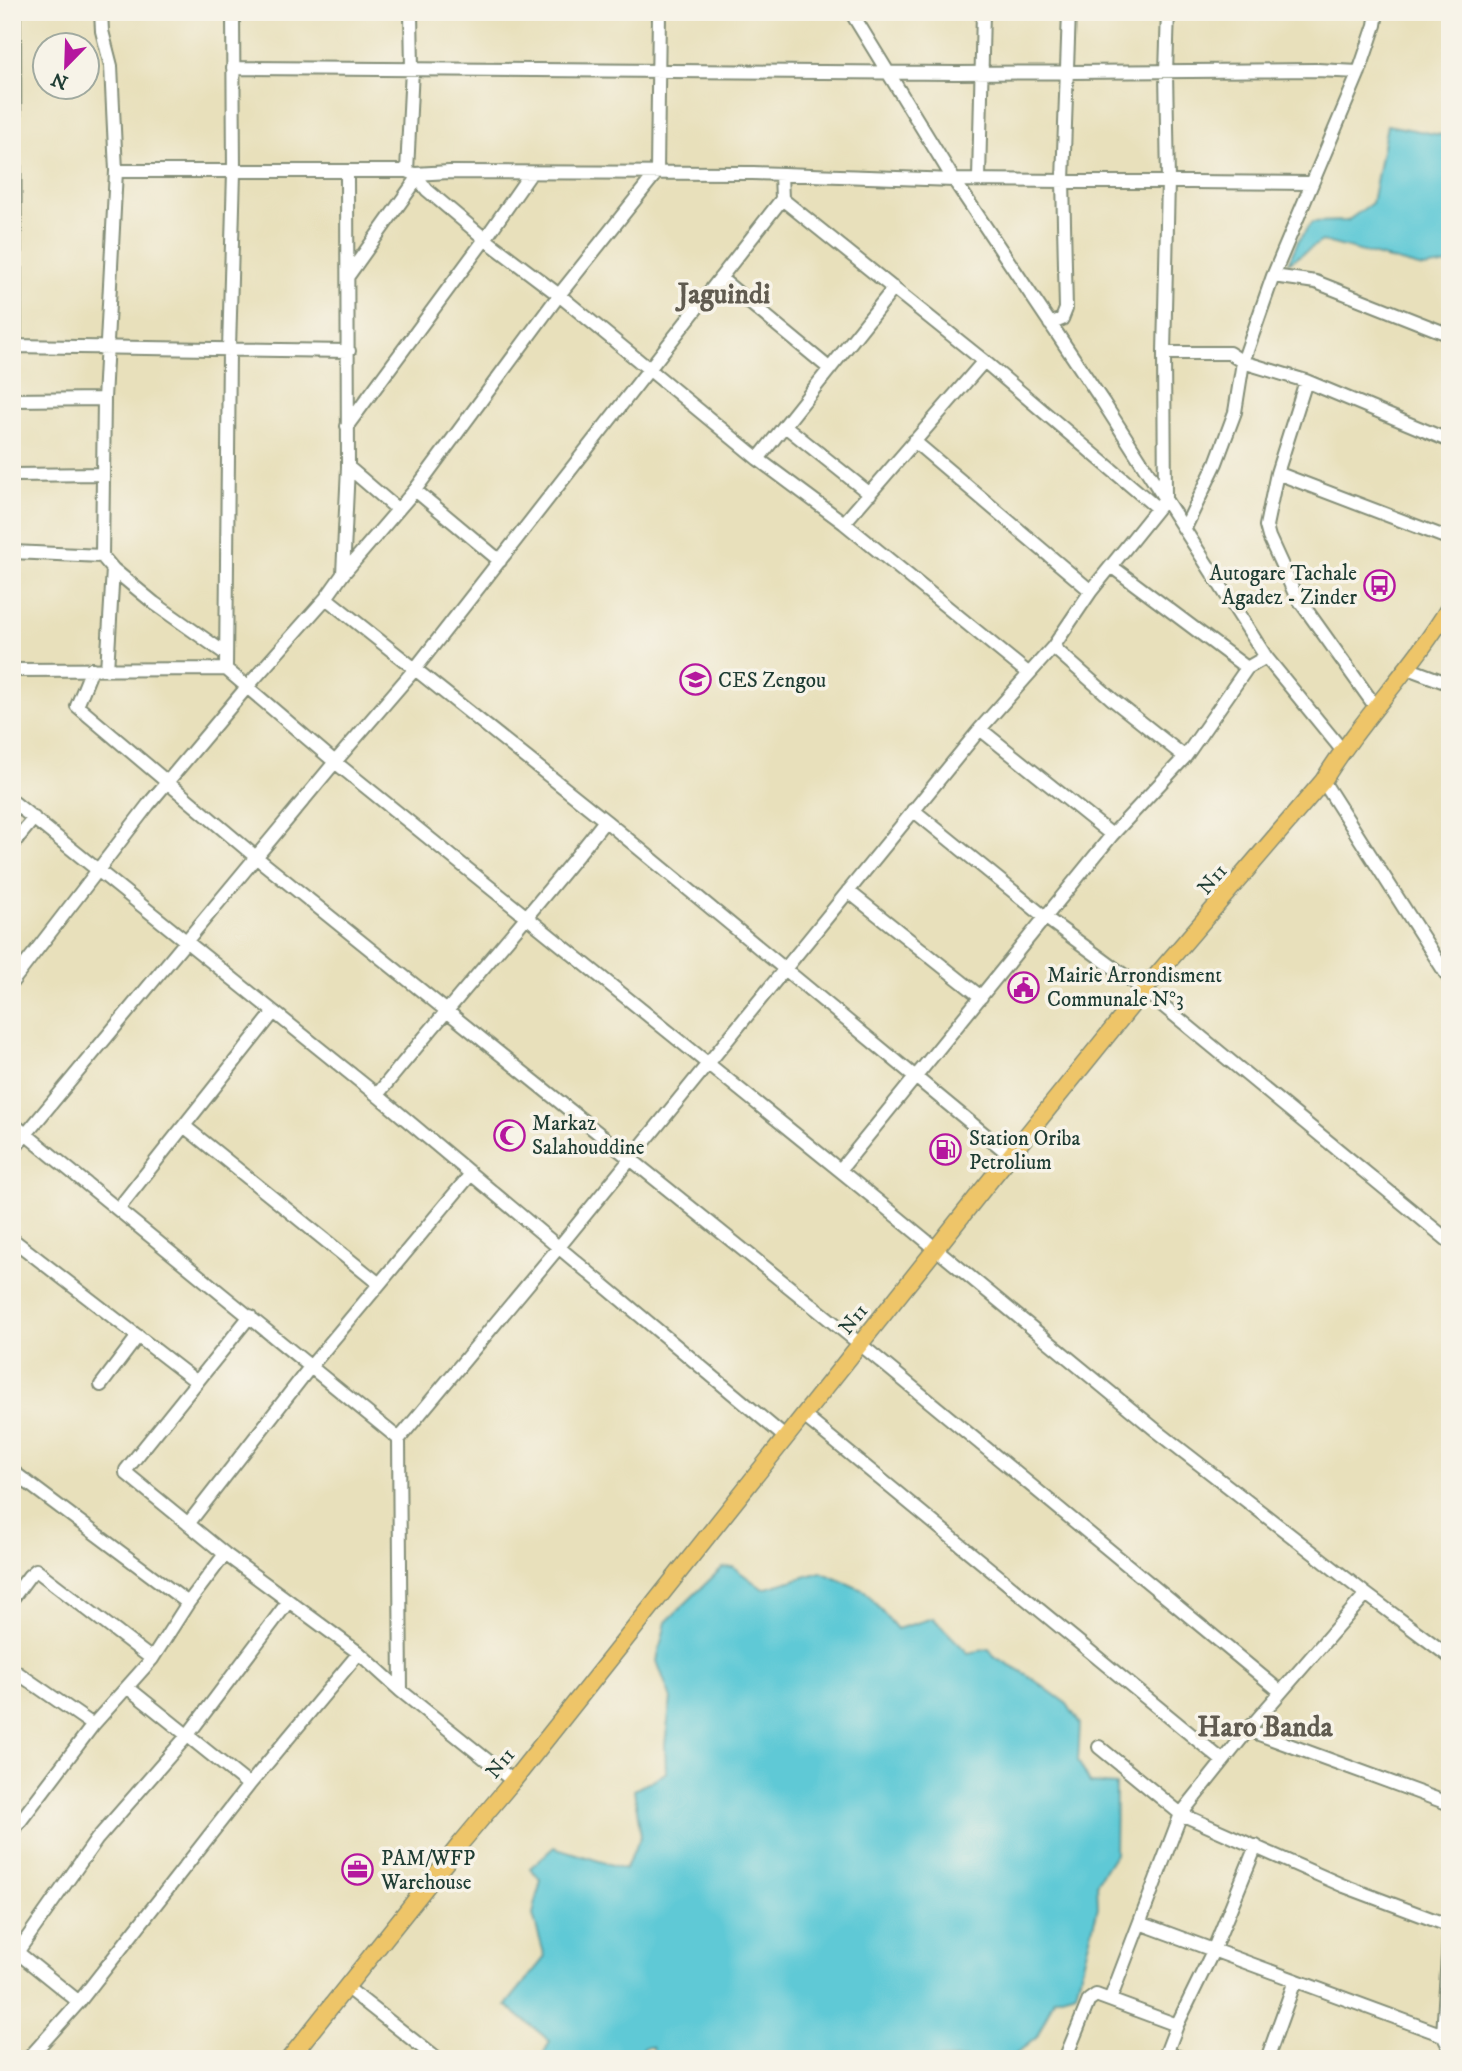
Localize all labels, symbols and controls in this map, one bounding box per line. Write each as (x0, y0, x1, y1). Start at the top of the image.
north arrow (32, 32, 102, 102)
text: N (48, 66, 72, 94)
district label: Jaguindi (675, 277, 770, 312)
place label: Autogare Tachale Agadez - Zinder (1210, 561, 1357, 611)
bus stop icon: Autogare Tachale Agadez - Zinder (1363, 568, 1397, 602)
school or university icon: CES Zengou (678, 663, 712, 697)
place label: CES Zengou (718, 668, 826, 694)
street label: N11 (1192, 859, 1233, 901)
place label: Mairie Arrondisment Communale N°3 (1047, 963, 1222, 1013)
public building icon: Mairie Arrondisment Communale N°3 (1007, 970, 1041, 1004)
place label: Markaz Salahouddine (532, 1111, 645, 1161)
mosque icon: Markaz Salahouddine (492, 1118, 526, 1152)
place label: Station Oriba Petrolium (969, 1126, 1080, 1176)
fuel station icon: Station Oriba Petrolium (929, 1133, 963, 1167)
street label: N11 (833, 1299, 874, 1341)
district label: Haro Banda (1197, 1710, 1334, 1745)
street label: N11 (480, 1743, 521, 1785)
place label: PAM/WFP Warehouse (380, 1846, 475, 1896)
office icon: PAM/WFP Warehouse (341, 1853, 375, 1887)

